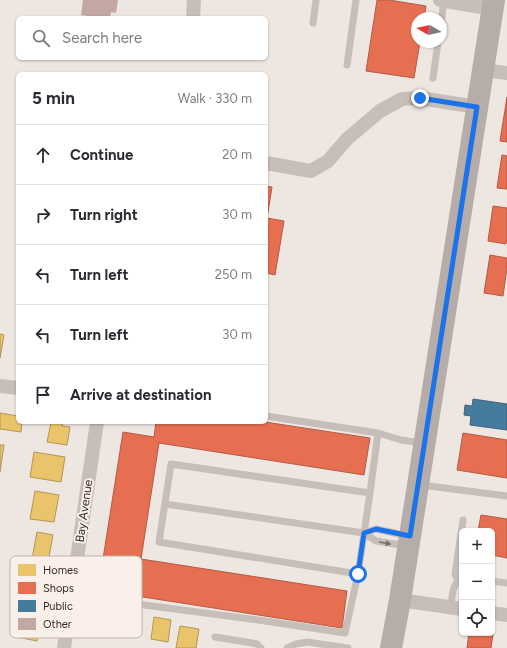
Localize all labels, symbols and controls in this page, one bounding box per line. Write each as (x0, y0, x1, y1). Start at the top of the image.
north arrow (411, 12, 447, 48)
search box (16, 16, 268, 60)
icon: search (30, 27, 52, 49)
text: Search here (62, 29, 142, 47)
text: 5 min (32, 88, 75, 108)
route end (411, 89, 429, 107)
text: Walk · 330 m (178, 91, 252, 106)
icon: ahead (32, 144, 54, 166)
text: Continue (70, 146, 133, 164)
text: 20 m (222, 147, 252, 162)
icon: right (32, 204, 54, 226)
text: Turn right (70, 206, 138, 224)
text: 30 m (222, 207, 252, 222)
icon: left (32, 264, 54, 286)
text: Turn left (70, 266, 128, 284)
text: 250 m (215, 267, 252, 282)
icon: left (32, 324, 54, 346)
text: Turn left (70, 326, 128, 344)
text: 30 m (222, 327, 252, 342)
icon: arrive (32, 384, 54, 406)
text: Arrive at destination (70, 386, 211, 404)
street label: Bay Avenue (73, 478, 95, 543)
map controls (459, 528, 495, 636)
button: + (459, 528, 495, 564)
one-way arrow (379, 540, 391, 546)
legend (10, 556, 142, 638)
text: Homes (43, 564, 78, 577)
button: − (459, 564, 495, 600)
route start (349, 565, 367, 583)
text: Shops (43, 582, 74, 595)
text: Public (43, 600, 73, 613)
button: locate (459, 600, 495, 636)
text: Other (43, 618, 72, 631)

